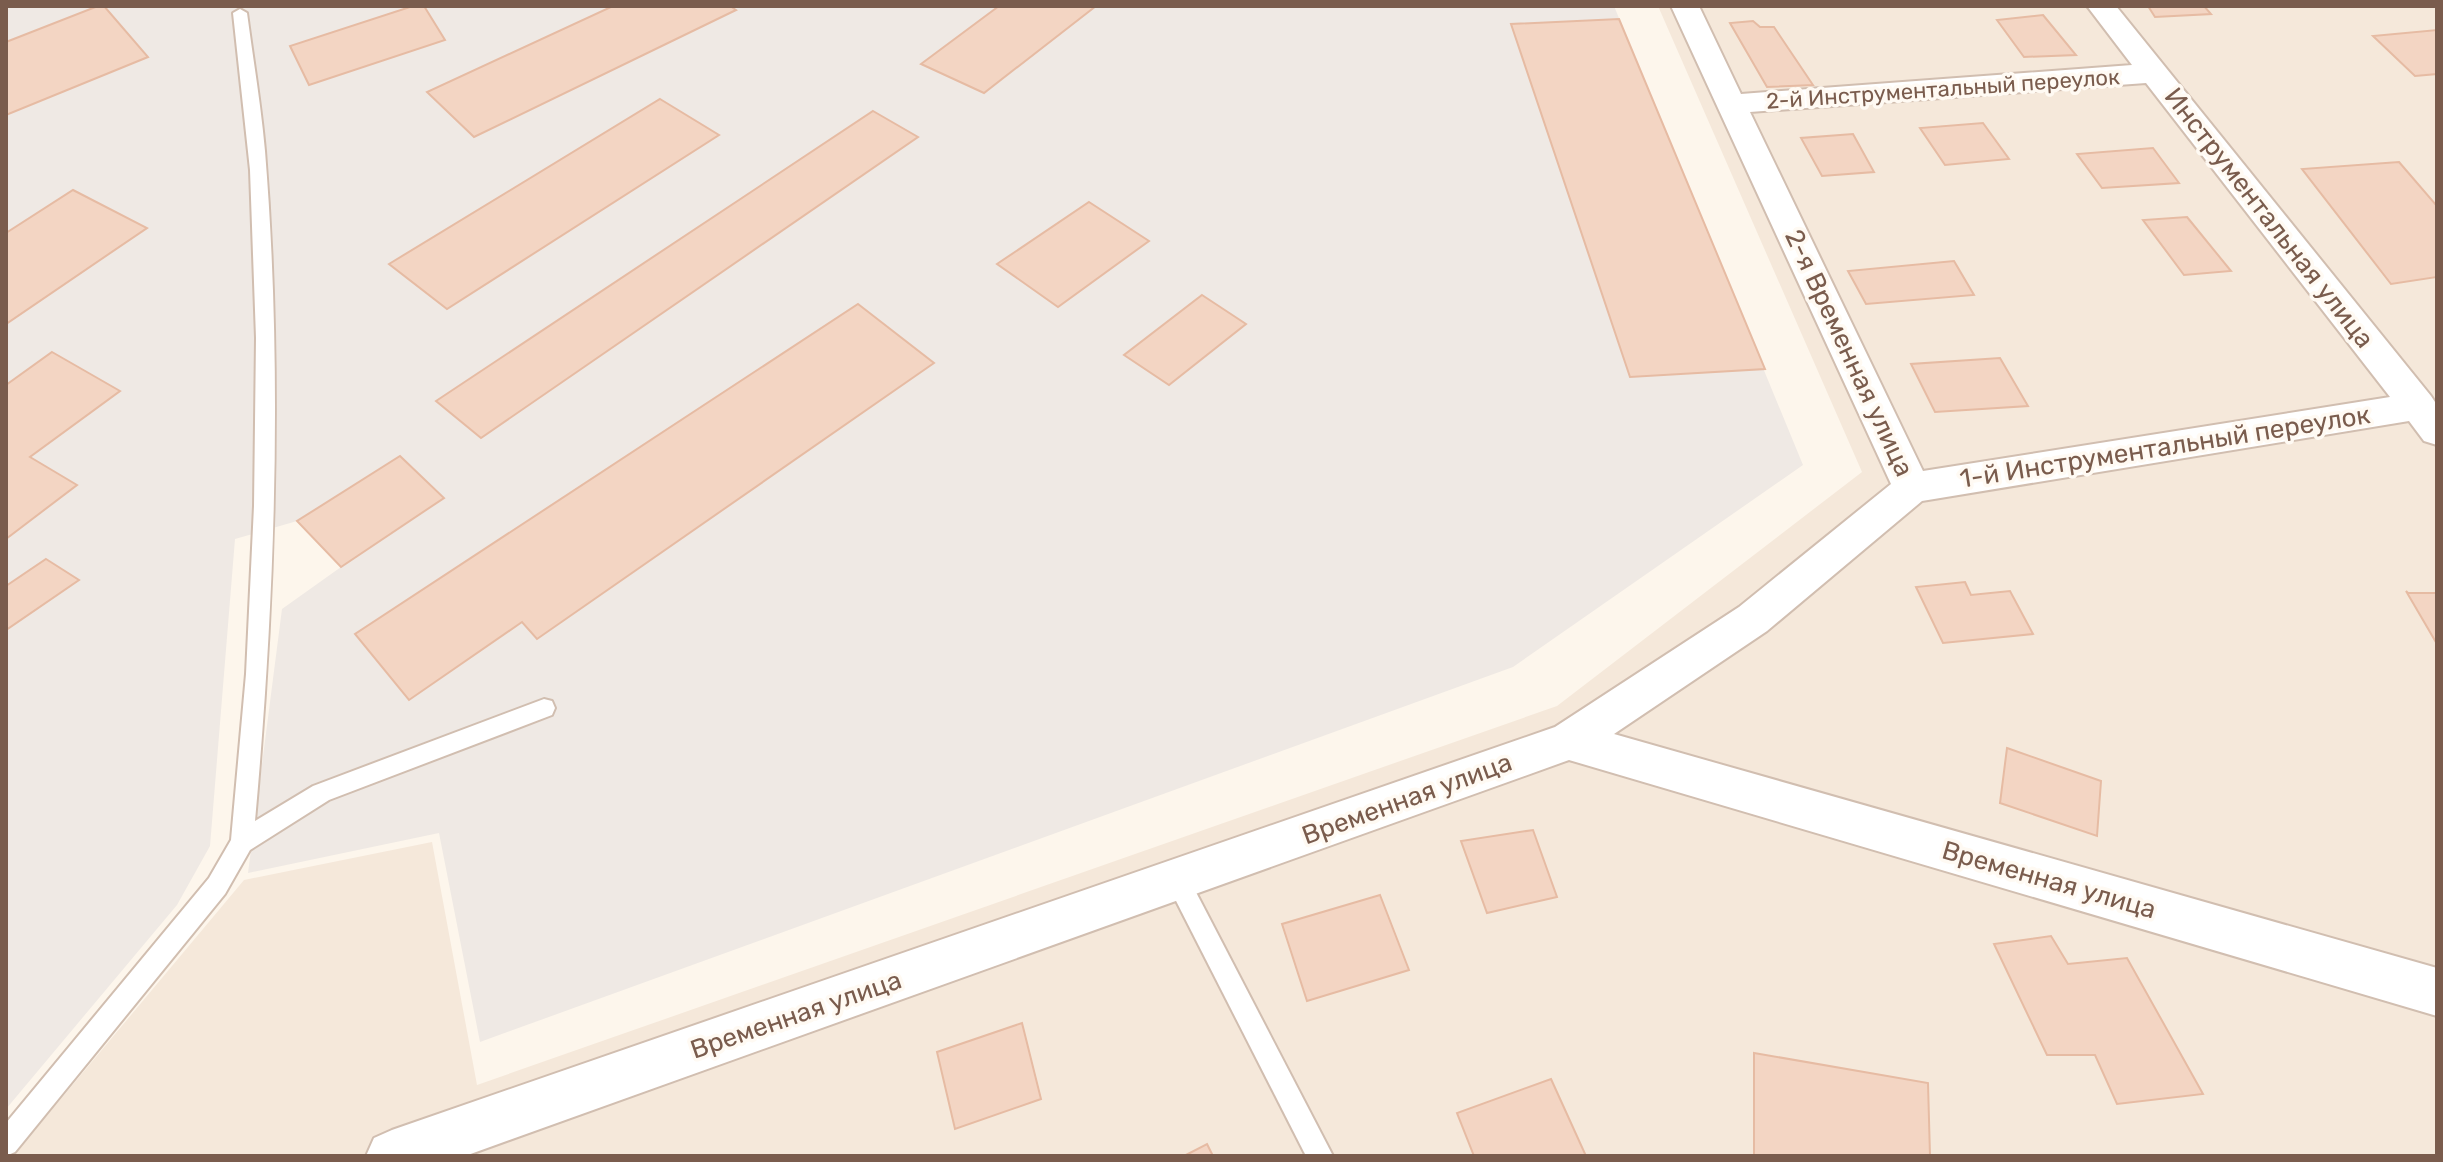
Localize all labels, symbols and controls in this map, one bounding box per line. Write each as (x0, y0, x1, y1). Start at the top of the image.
street label: 2-й Инструментальный переулок (1765, 63, 2121, 115)
street label: Инструментальная улица (2158, 82, 2380, 354)
street label: 2-я Временная улица (1778, 225, 1920, 481)
street label: 1-й Инструментальный переулок (1958, 399, 2372, 495)
street label: Временная улица (1298, 747, 1516, 851)
street label: Временная улица (1938, 835, 2160, 925)
street label: Временная улица (686, 964, 906, 1066)

